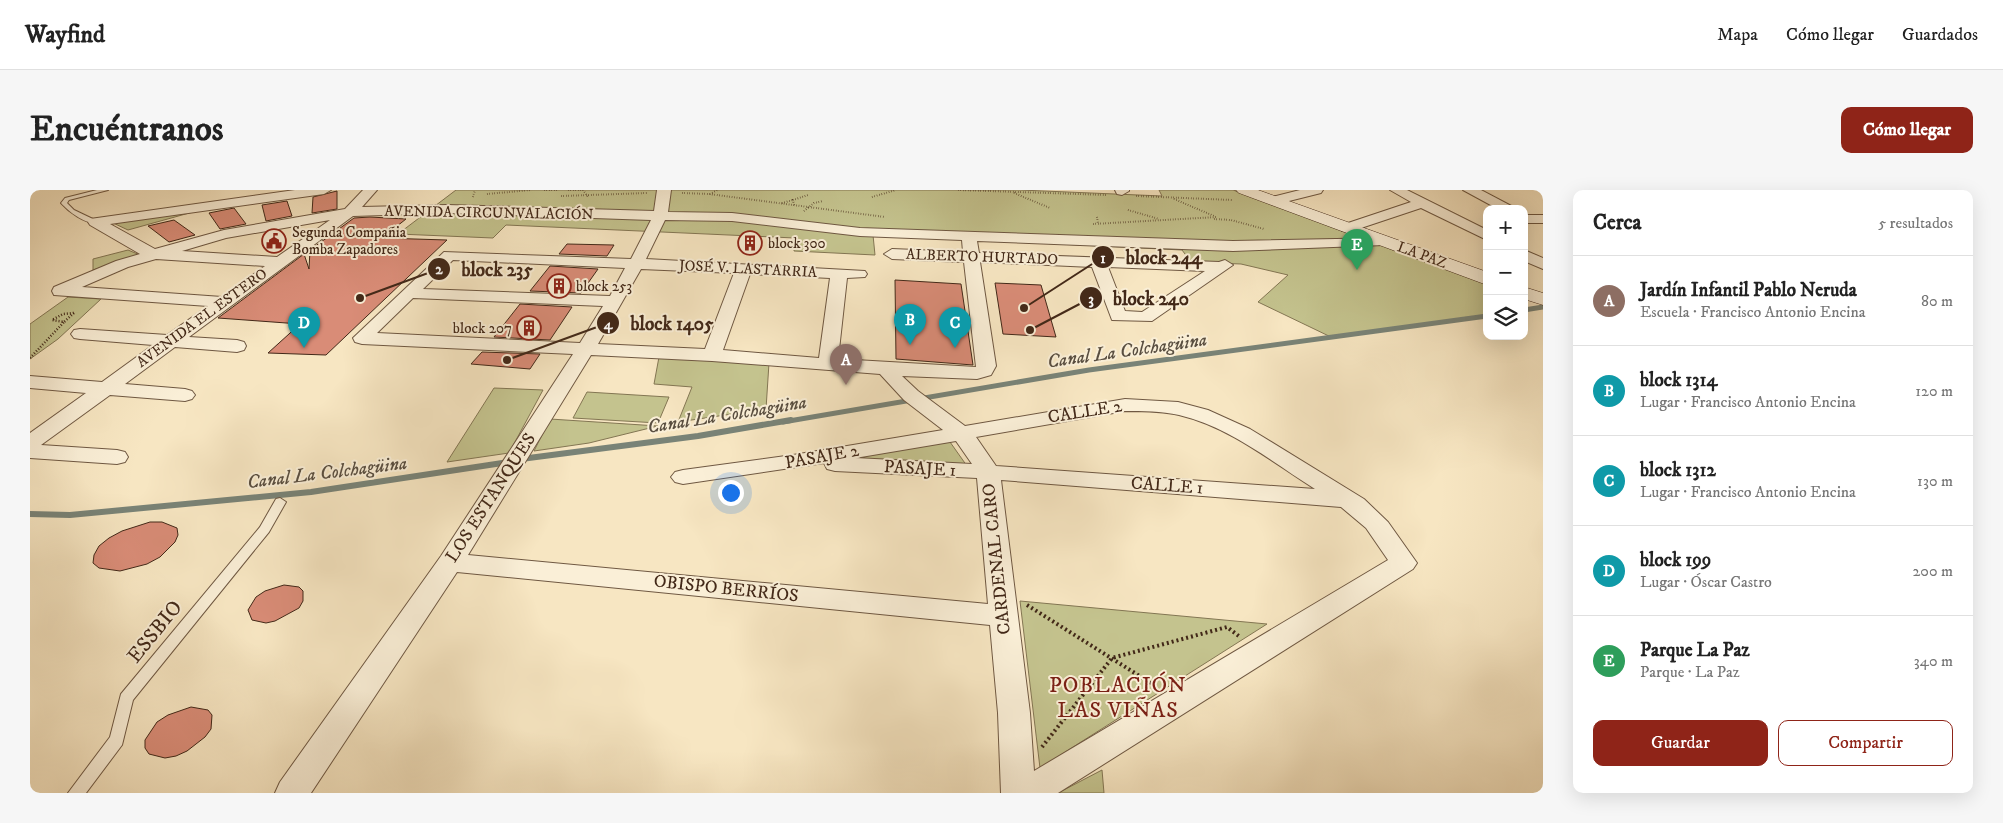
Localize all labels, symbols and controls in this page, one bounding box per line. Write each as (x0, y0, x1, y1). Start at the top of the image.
text: Wayfind (25, 20, 105, 50)
text: Mapa (1717, 24, 1758, 46)
text: Cómo llegar (1786, 24, 1874, 46)
text: Guardados (1902, 24, 1978, 46)
button: Cómo llegar (1841, 107, 1973, 153)
text: Encuéntranos (30, 108, 224, 152)
street label: AVENIDA CIRCUNVALACIÓN (384, 202, 594, 224)
map controls (1483, 205, 1528, 340)
button: + (1483, 205, 1528, 250)
text: Cerca (1593, 210, 1641, 236)
text: 5 resultados (1878, 213, 1953, 233)
place label: Segunda Compañia Bomba Zapadores (292, 223, 407, 259)
public building icon: Segunda Compañia Bomba Zapadores (261, 228, 287, 254)
pin: E (1341, 229, 1373, 270)
building icon: block 300 (737, 230, 763, 256)
place label: block 300 (768, 234, 826, 253)
street label: LA PAZ (1395, 237, 1450, 273)
callout: block 244 (1090, 240, 1212, 274)
street label: ALBERTO HURTADO (906, 245, 1058, 269)
text: block 244 (1125, 247, 1203, 270)
text: 1 (1100, 249, 1106, 268)
button: − (1483, 250, 1528, 295)
callout: block 235 (426, 252, 542, 286)
street label: JOSÉ V. LASTARRIA (676, 256, 818, 282)
text: block 235 (460, 259, 533, 282)
text: 2 (435, 260, 443, 279)
street label: AVENIDA EL ESTERO (133, 264, 271, 372)
building icon: block 253 (546, 273, 572, 299)
place label: block 253 (576, 277, 632, 296)
text: Jardín Infantil Pablo Neruda (1640, 279, 1857, 302)
callout: block 240 (1078, 281, 1199, 315)
text: block 240 (1112, 288, 1189, 311)
text: 3 (1088, 290, 1094, 309)
text: A (1604, 291, 1614, 311)
text: 80 m (1921, 291, 1953, 311)
button: layers (1483, 295, 1528, 340)
text: Escuela · Francisco Antonio Encina (1640, 302, 1866, 322)
pin: B (894, 304, 926, 345)
callout: block 1405 (595, 306, 723, 340)
pin: D (288, 307, 320, 348)
pin: C (939, 307, 971, 348)
text: block 1405 (630, 313, 714, 336)
building icon: block 207 (516, 315, 542, 341)
text: 4 (603, 315, 614, 334)
place label: block 207 (453, 319, 512, 338)
water label: Canal La Colchagüina (1046, 328, 1208, 374)
pin: A (830, 344, 862, 385)
text: block 1314 (1640, 369, 1717, 392)
text: B (1604, 381, 1614, 401)
text: 120 m (1915, 381, 1953, 401)
water label: Canal La Colchagüina (646, 391, 808, 439)
text: Lugar · Francisco Antonio Encina (1640, 392, 1856, 412)
street label: CALLE 2 (1046, 395, 1124, 429)
street label: LOS ESTANQUES (441, 429, 541, 567)
street label: PASAJE 2 (783, 440, 861, 474)
water label: Canal La Colchagüina (246, 452, 408, 494)
street label: PASAJE 1 (883, 456, 957, 482)
text: block 1312 (1640, 459, 1716, 482)
text: C (1604, 471, 1614, 491)
text: 130 m (1917, 471, 1953, 491)
street label: CALLE 1 (1130, 472, 1204, 500)
your location (718, 480, 744, 506)
street label: CARDENAL CARO (978, 482, 1016, 636)
text: Lugar · Francisco Antonio Encina (1640, 482, 1856, 502)
text: block 199 (1640, 549, 1711, 572)
text: D (1603, 561, 1615, 581)
text: 200 m (1912, 561, 1953, 581)
street label: OBISPO BERRÍOS (653, 569, 800, 608)
text: Lugar · Óscar Castro (1640, 572, 1772, 592)
street label: ESSBIO (122, 595, 188, 669)
text: Parque La Paz (1640, 639, 1750, 662)
text: E (1603, 651, 1615, 671)
text: 340 m (1914, 651, 1953, 671)
text: Parque · La Paz (1640, 662, 1740, 682)
district label: POBLACIÓN LAS VIÑAS (1049, 671, 1187, 724)
button: Guardar (1593, 720, 1768, 766)
button: Compartir (1778, 720, 1953, 766)

